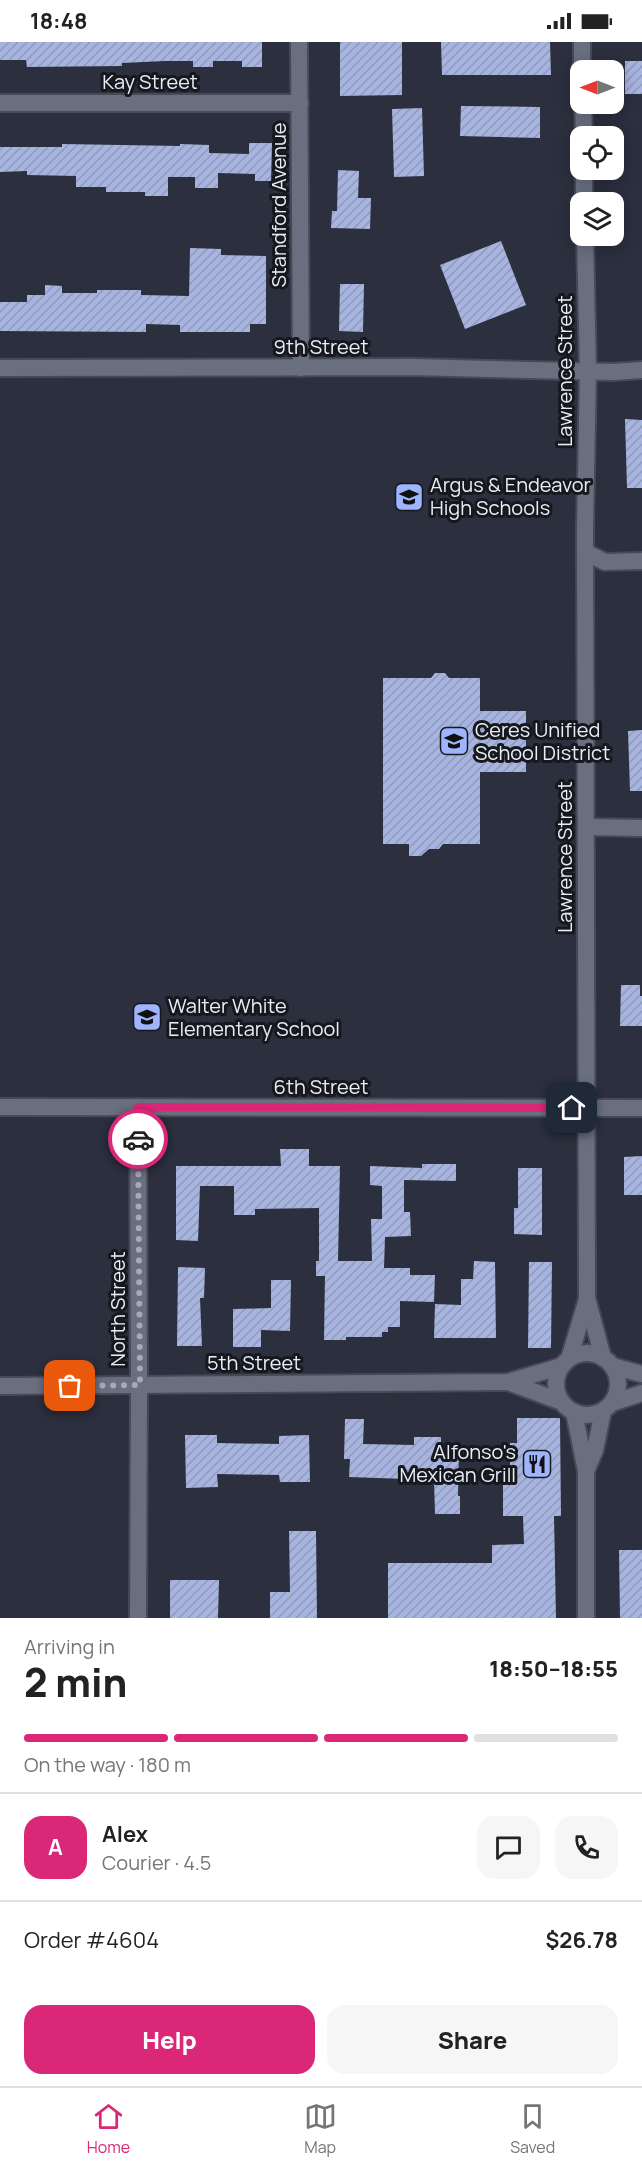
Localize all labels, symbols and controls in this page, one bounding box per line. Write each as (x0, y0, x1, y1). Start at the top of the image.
text: 18:48 (30, 6, 88, 36)
north arrow (570, 60, 624, 114)
map controls (570, 60, 624, 246)
street label: Kay Street (102, 68, 198, 95)
street label: Standford Avenue (265, 123, 292, 287)
button: locate (570, 126, 624, 180)
button: layers (570, 192, 624, 246)
street label: Lawrence Street (551, 295, 578, 447)
street label: 9th Street (273, 333, 369, 360)
place label: Argus & Endeavor High Schools (430, 471, 591, 521)
school or university icon: Argus & Endeavor High Schools (393, 481, 425, 513)
place label: Ceres Unified School District (475, 716, 610, 766)
school or university icon: Ceres Unified School District (438, 725, 470, 757)
street label: Lawrence Street (551, 781, 578, 933)
place label: Walter White Elementary School (168, 992, 340, 1042)
school or university icon: Walter White Elementary School (131, 1001, 163, 1033)
street label: 6th Street (273, 1073, 369, 1100)
pin (546, 1082, 597, 1133)
icon: home (555, 1091, 588, 1124)
courier (108, 1109, 168, 1169)
icon: car (122, 1123, 155, 1156)
street label: North Street (104, 1251, 131, 1367)
street label: 5th Street (207, 1349, 301, 1376)
pin (44, 1360, 95, 1411)
icon: bag (53, 1369, 86, 1402)
place label: Alfonso's Mexican Grill (399, 1438, 516, 1488)
restaurant icon: Alfonso's Mexican Grill (521, 1448, 553, 1480)
text: Arriving in (24, 1633, 115, 1660)
text: 18:50–18:55 (489, 1654, 618, 1684)
text: 2 min (24, 1655, 127, 1709)
text: On the way · 180 m (24, 1751, 191, 1778)
button: chat (477, 1816, 540, 1879)
button: phone (555, 1816, 618, 1879)
text: Alex (102, 1819, 148, 1849)
text: A (48, 1832, 63, 1862)
text: Courier · 4.5 (102, 1849, 211, 1876)
text: Order #4604 (24, 1925, 159, 1955)
text: $26.78 (546, 1925, 618, 1955)
button: Help (24, 2005, 315, 2074)
button: Share (327, 2005, 618, 2074)
tab: Home (87, 2100, 130, 2158)
tab: Map (304, 2100, 337, 2158)
tab: Saved (510, 2100, 555, 2158)

